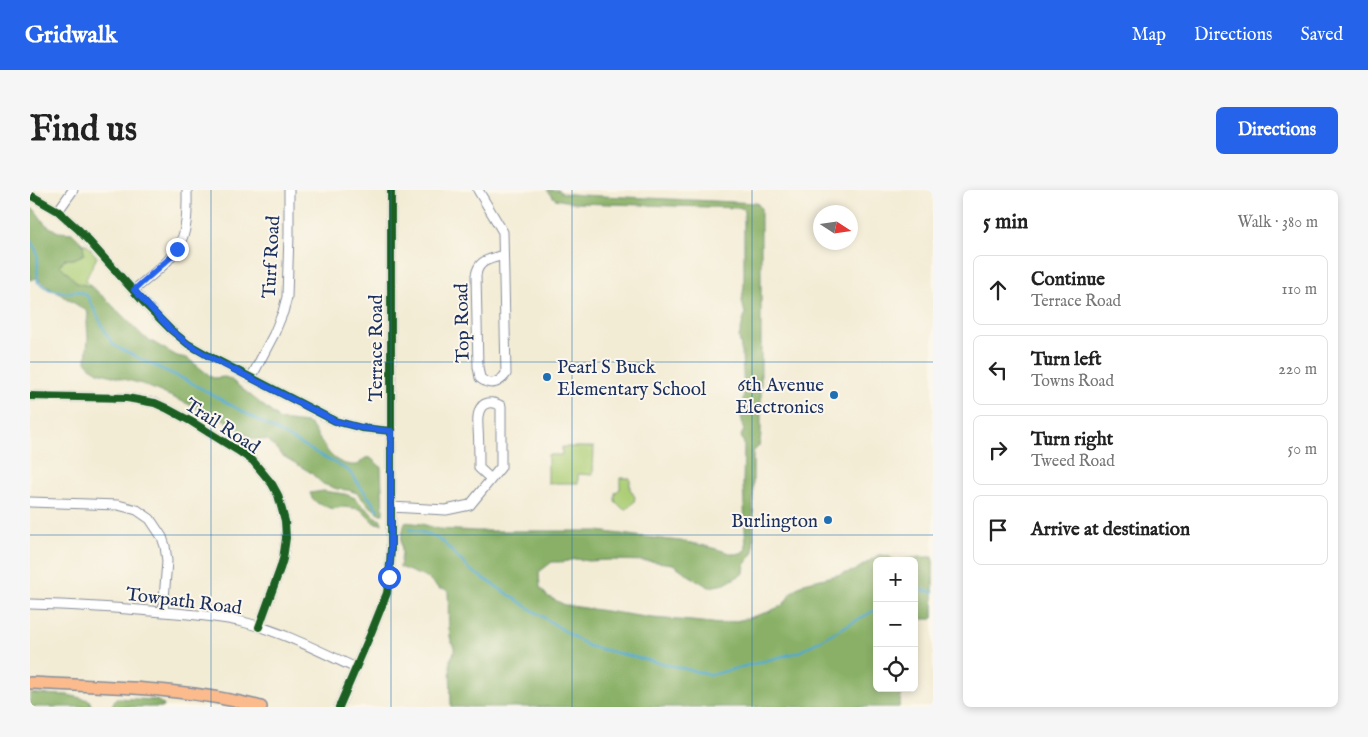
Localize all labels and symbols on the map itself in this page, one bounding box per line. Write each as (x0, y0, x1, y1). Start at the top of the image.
north arrow (813, 205, 858, 250)
street label: Turf Road (258, 214, 286, 299)
route end (166, 238, 189, 261)
street label: Top Road (450, 282, 476, 363)
street label: Terrace Road (365, 294, 389, 402)
place label: Pearl S Buck Elementary School (557, 356, 707, 402)
marker: Pearl S Buck Elementary School (541, 371, 553, 383)
place label: 6th Avenue Electronics (735, 374, 824, 420)
marker: 6th Avenue Electronics (828, 389, 840, 401)
street label: Trail Road (180, 393, 265, 460)
place label: Burlington (731, 510, 818, 534)
marker: Burlington (822, 514, 834, 526)
route start (378, 566, 401, 589)
street label: Towpath Road (124, 583, 244, 621)

